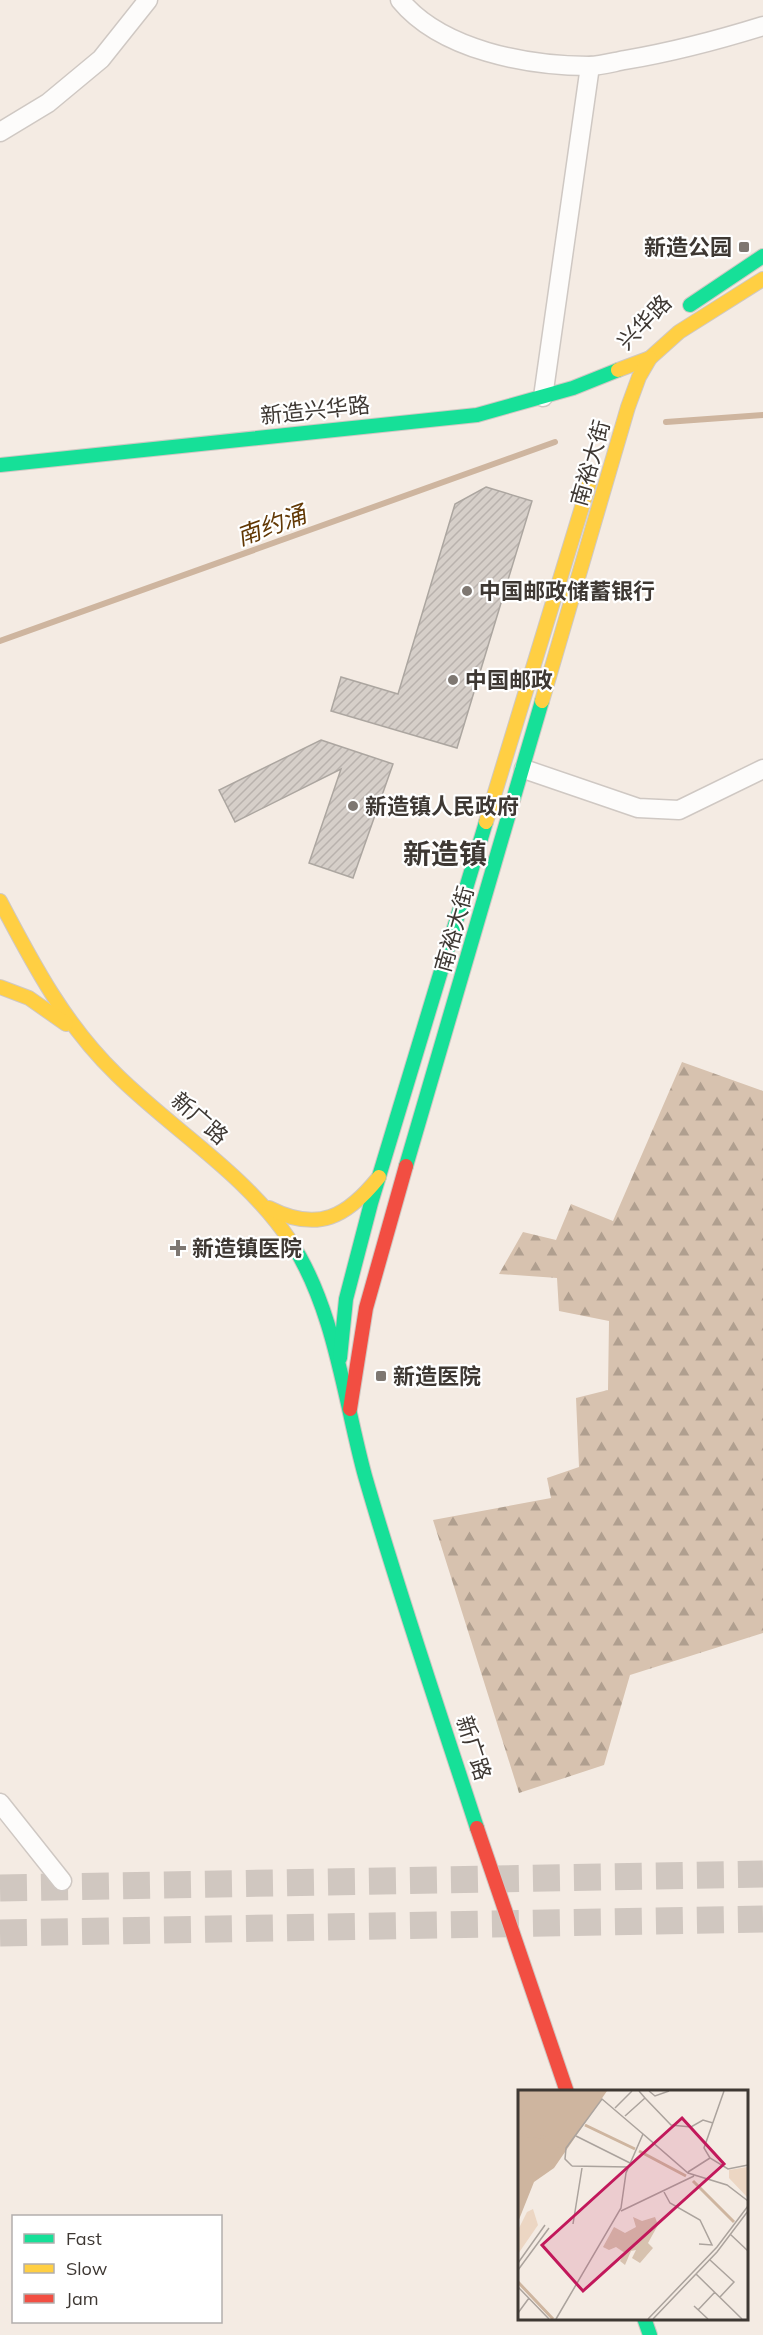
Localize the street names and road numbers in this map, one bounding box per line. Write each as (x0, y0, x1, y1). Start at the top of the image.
street label: 兴华路 (611, 289, 677, 355)
street label: 新造兴华路 (259, 390, 371, 430)
street label: 南裕大街 (564, 417, 616, 509)
street label: 南裕大街 (428, 883, 480, 975)
street label: 新广路 (166, 1086, 234, 1150)
street label: 新广路 (450, 1712, 498, 1784)

